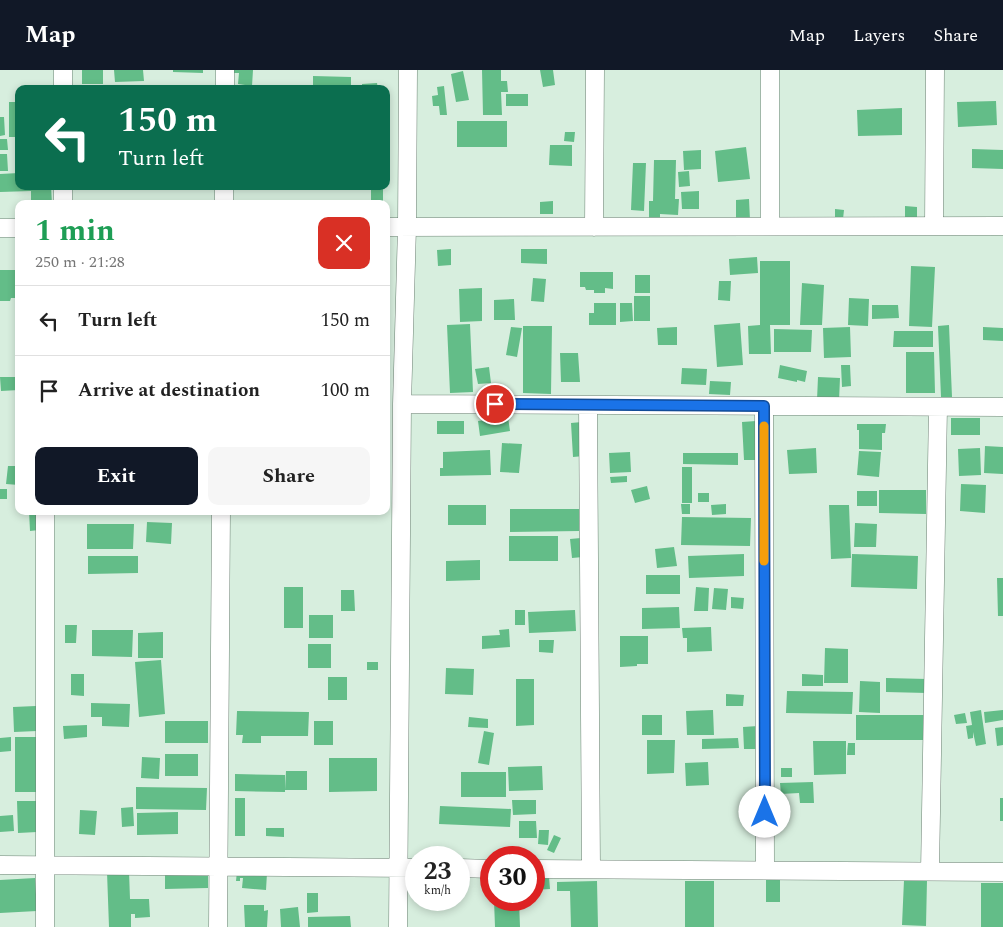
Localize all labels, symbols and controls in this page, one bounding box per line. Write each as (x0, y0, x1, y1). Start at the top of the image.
text: Map (25, 17, 75, 53)
text: Map (789, 22, 825, 49)
text: Layers (853, 22, 905, 49)
text: Share (933, 22, 978, 49)
text: 150 m (118, 94, 217, 147)
icon: left (35, 105, 100, 170)
text: Turn left (118, 142, 204, 175)
text: 1 min (35, 208, 115, 254)
button: close (318, 217, 370, 269)
text: 250 m · 21:28 (35, 250, 125, 274)
text: Turn left (78, 306, 157, 335)
text: 150 m (320, 306, 370, 335)
icon: left (35, 307, 63, 335)
text: Arrive at destination (78, 376, 260, 405)
text: 100 m (320, 376, 370, 405)
icon: arrive (35, 377, 63, 405)
pin (474, 383, 516, 425)
icon: arrive (481, 390, 509, 418)
button: Exit (35, 447, 198, 505)
button: Share (208, 447, 370, 505)
position arrow (738, 785, 790, 837)
speed limit sign: 30 (480, 846, 545, 911)
text: 23 (423, 853, 452, 891)
text: km/h (424, 881, 451, 900)

